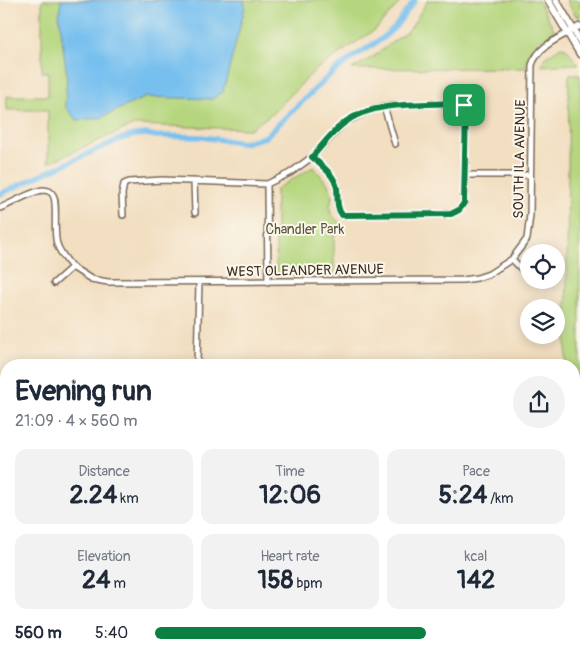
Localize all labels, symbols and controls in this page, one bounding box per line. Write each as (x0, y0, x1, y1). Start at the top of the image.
pin (443, 84, 485, 126)
icon: arrive (450, 91, 478, 119)
street label: SOUTH ILA AVENUE (510, 99, 529, 219)
park label: Chandler Park (266, 221, 345, 238)
map controls (520, 244, 565, 344)
button: locate (520, 244, 565, 289)
street label: WEST OLEANDER AVENUE (226, 261, 384, 280)
button: layers (520, 299, 565, 344)
text: Evening run (15, 374, 152, 409)
button: share (513, 376, 565, 428)
text: 21:09 · 4 × 560 m (15, 411, 137, 431)
text: Distance (78, 463, 130, 480)
text: Time (275, 463, 305, 480)
text: Pace (462, 463, 490, 480)
text: 2.24 (69, 480, 117, 511)
text: 12:06 (259, 480, 321, 511)
text: 5:24 (438, 480, 487, 511)
text: km (117, 490, 139, 507)
text: /km (487, 490, 514, 507)
text: Elevation (77, 548, 131, 565)
text: Heart rate (260, 548, 320, 565)
text: kcal (465, 548, 487, 565)
text: 24 (82, 565, 111, 596)
text: 158 (258, 565, 293, 596)
text: 142 (457, 565, 495, 596)
text: m (111, 575, 126, 592)
text: bpm (293, 575, 322, 592)
text: 560 m (15, 623, 62, 643)
text: 5:40 (95, 623, 128, 643)

